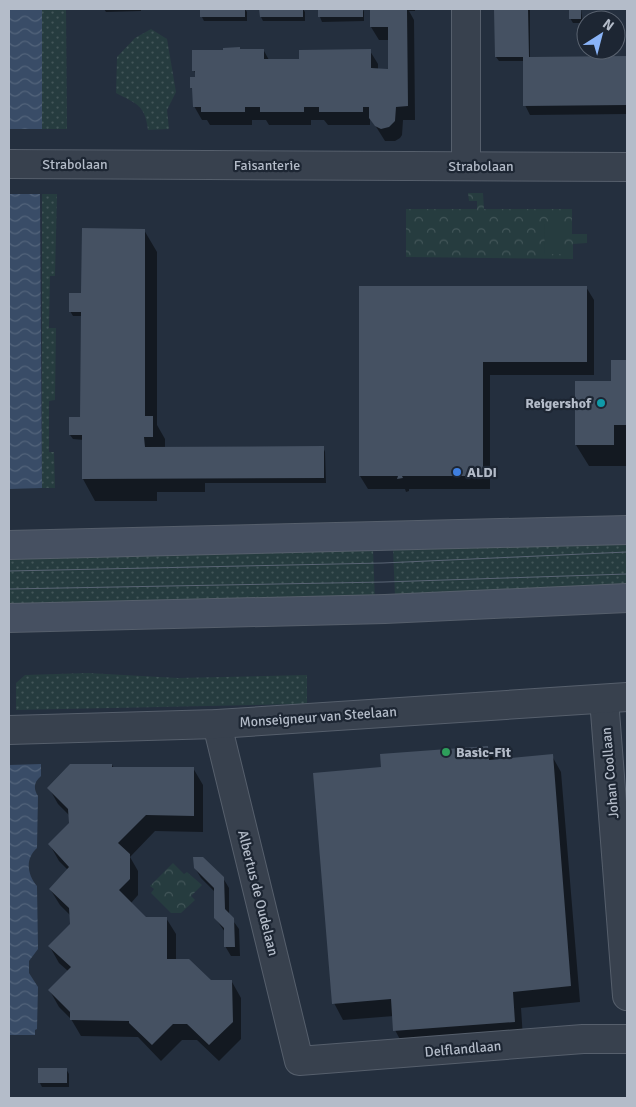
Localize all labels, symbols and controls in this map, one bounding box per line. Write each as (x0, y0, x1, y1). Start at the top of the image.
north arrow (576, 10, 626, 60)
text: N (599, 15, 617, 35)
street label: Strabolaan (42, 156, 108, 173)
street label: Faisanterie (234, 157, 300, 174)
street label: Strabolaan (448, 158, 514, 175)
place label: Reigershof (525, 395, 592, 412)
marker: Reigershof (595, 397, 607, 409)
place label: ALDI (467, 464, 497, 481)
marker: ALDI (451, 466, 463, 478)
street label: Monseigneur van Steelaan (239, 703, 397, 731)
street label: Johan Coollaan (598, 727, 622, 819)
place label: Basic-Fit (456, 744, 512, 761)
marker: Basic-Fit (440, 746, 452, 758)
street label: Albertus de Oudelaan (234, 828, 282, 958)
street label: Delflandlaan (424, 1037, 502, 1061)

